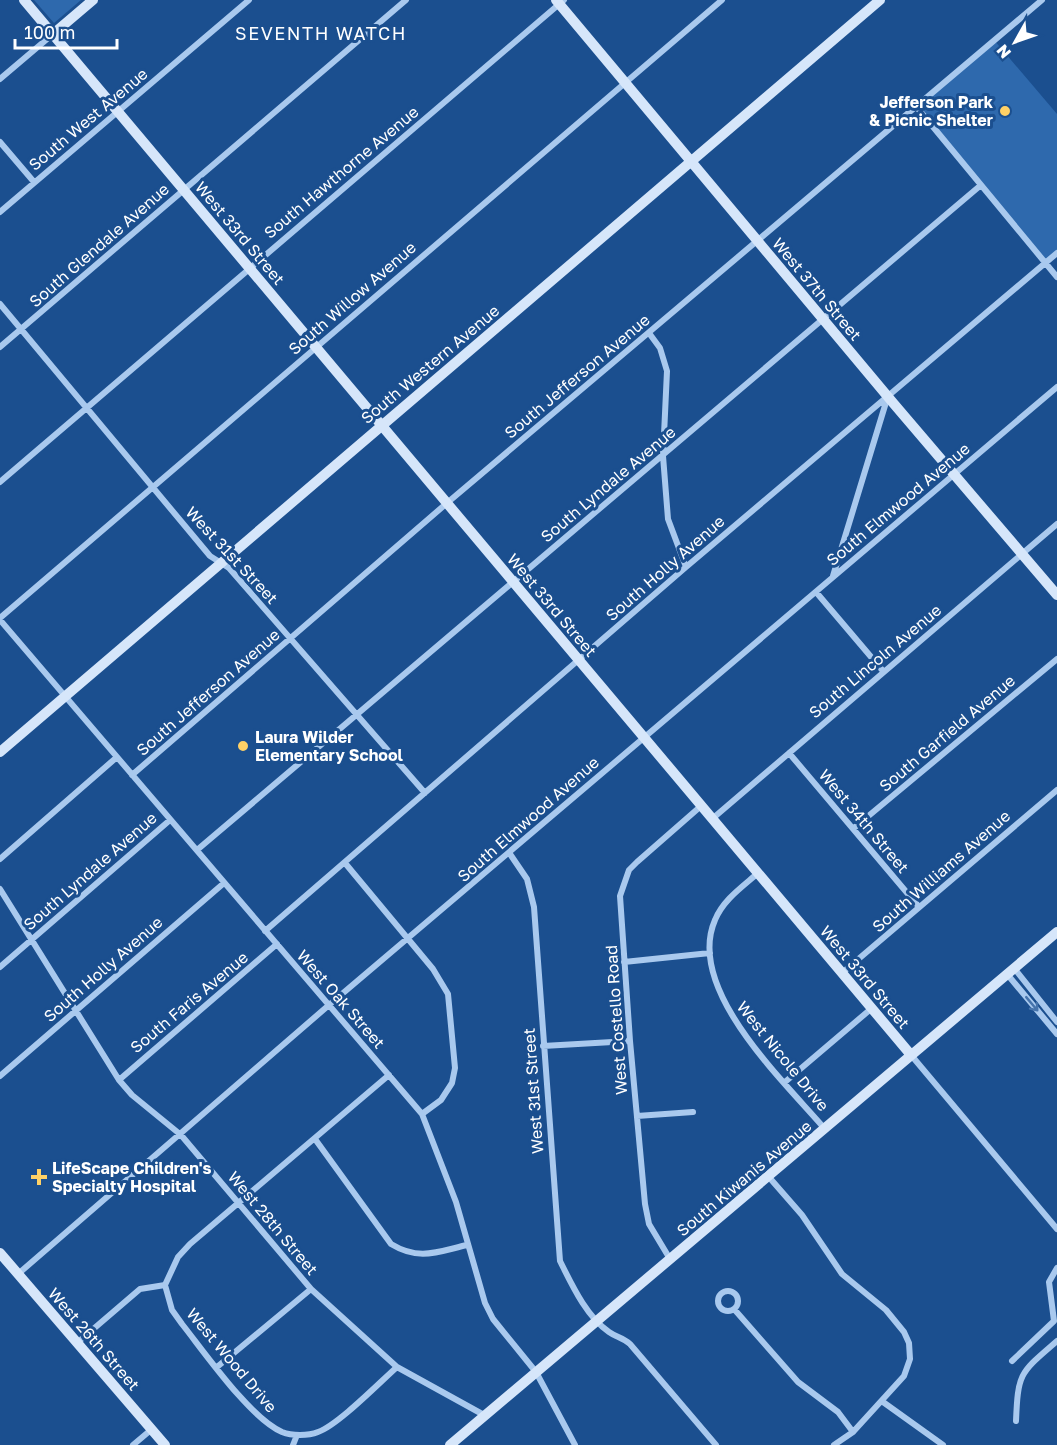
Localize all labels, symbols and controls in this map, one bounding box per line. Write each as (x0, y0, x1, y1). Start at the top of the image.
scale bar (15, 12, 117, 50)
north arrow (985, 12, 1045, 72)
text: 100 m (24, 21, 75, 43)
district label: SEVENTH WATCH (235, 22, 407, 44)
text: N (992, 41, 1015, 63)
street label: South West Avenue (24, 63, 152, 175)
place label: Jefferson Park & Picnic Shelter (869, 92, 994, 130)
street label: South Hawthorne Avenue (260, 101, 422, 243)
marker: Jefferson Park & Picnic Shelter (998, 104, 1012, 118)
street label: West 33rd Street (191, 177, 289, 289)
street label: South Glendale Avenue (25, 179, 173, 311)
street label: West 37th Street (768, 233, 866, 345)
street label: South Willow Avenue (284, 237, 420, 359)
street label: South Western Avenue (357, 300, 503, 428)
street label: South Jefferson Avenue (500, 309, 654, 443)
street label: South Lyndale Avenue (536, 422, 680, 546)
street label: South Elmwood Avenue (822, 438, 974, 570)
street label: West 31st Street (182, 502, 282, 608)
street label: South Holly Avenue (602, 511, 728, 625)
street label: West 33rd Street (503, 549, 601, 661)
street label: South Lincoln Avenue (805, 600, 945, 722)
street label: South Jefferson Avenue (132, 624, 284, 760)
street label: South Garfield Avenue (875, 670, 1019, 796)
place label: Laura Wilder Elementary School (255, 727, 404, 765)
marker: Laura Wilder Elementary School (236, 739, 250, 753)
street label: South Elmwood Avenue (453, 752, 603, 886)
street label: West 34th Street (815, 765, 913, 877)
street label: South Williams Avenue (868, 806, 1014, 936)
street label: South Lyndale Avenue (19, 808, 161, 934)
street label: South Holly Avenue (40, 912, 166, 1026)
street label: West 33rd Street (816, 921, 914, 1033)
street label: West Costello Road (601, 944, 631, 1096)
street label: West Oak Street (293, 946, 389, 1052)
street label: South Faris Avenue (126, 947, 252, 1057)
one-way arrow (1025, 996, 1039, 1011)
street label: West Nicole Drive (733, 997, 833, 1115)
street label: West 31st Street (519, 1027, 547, 1155)
street label: South Kiwanis Avenue (673, 1116, 815, 1240)
place label: LifeScape Children's Specialty Hospital (52, 1158, 212, 1196)
street label: West 28th Street (224, 1167, 322, 1279)
marker: LifeScape Children's Specialty Hospital (30, 1168, 48, 1186)
street label: West 26th Street (44, 1284, 144, 1394)
street label: West Wood Drive (182, 1304, 282, 1416)

